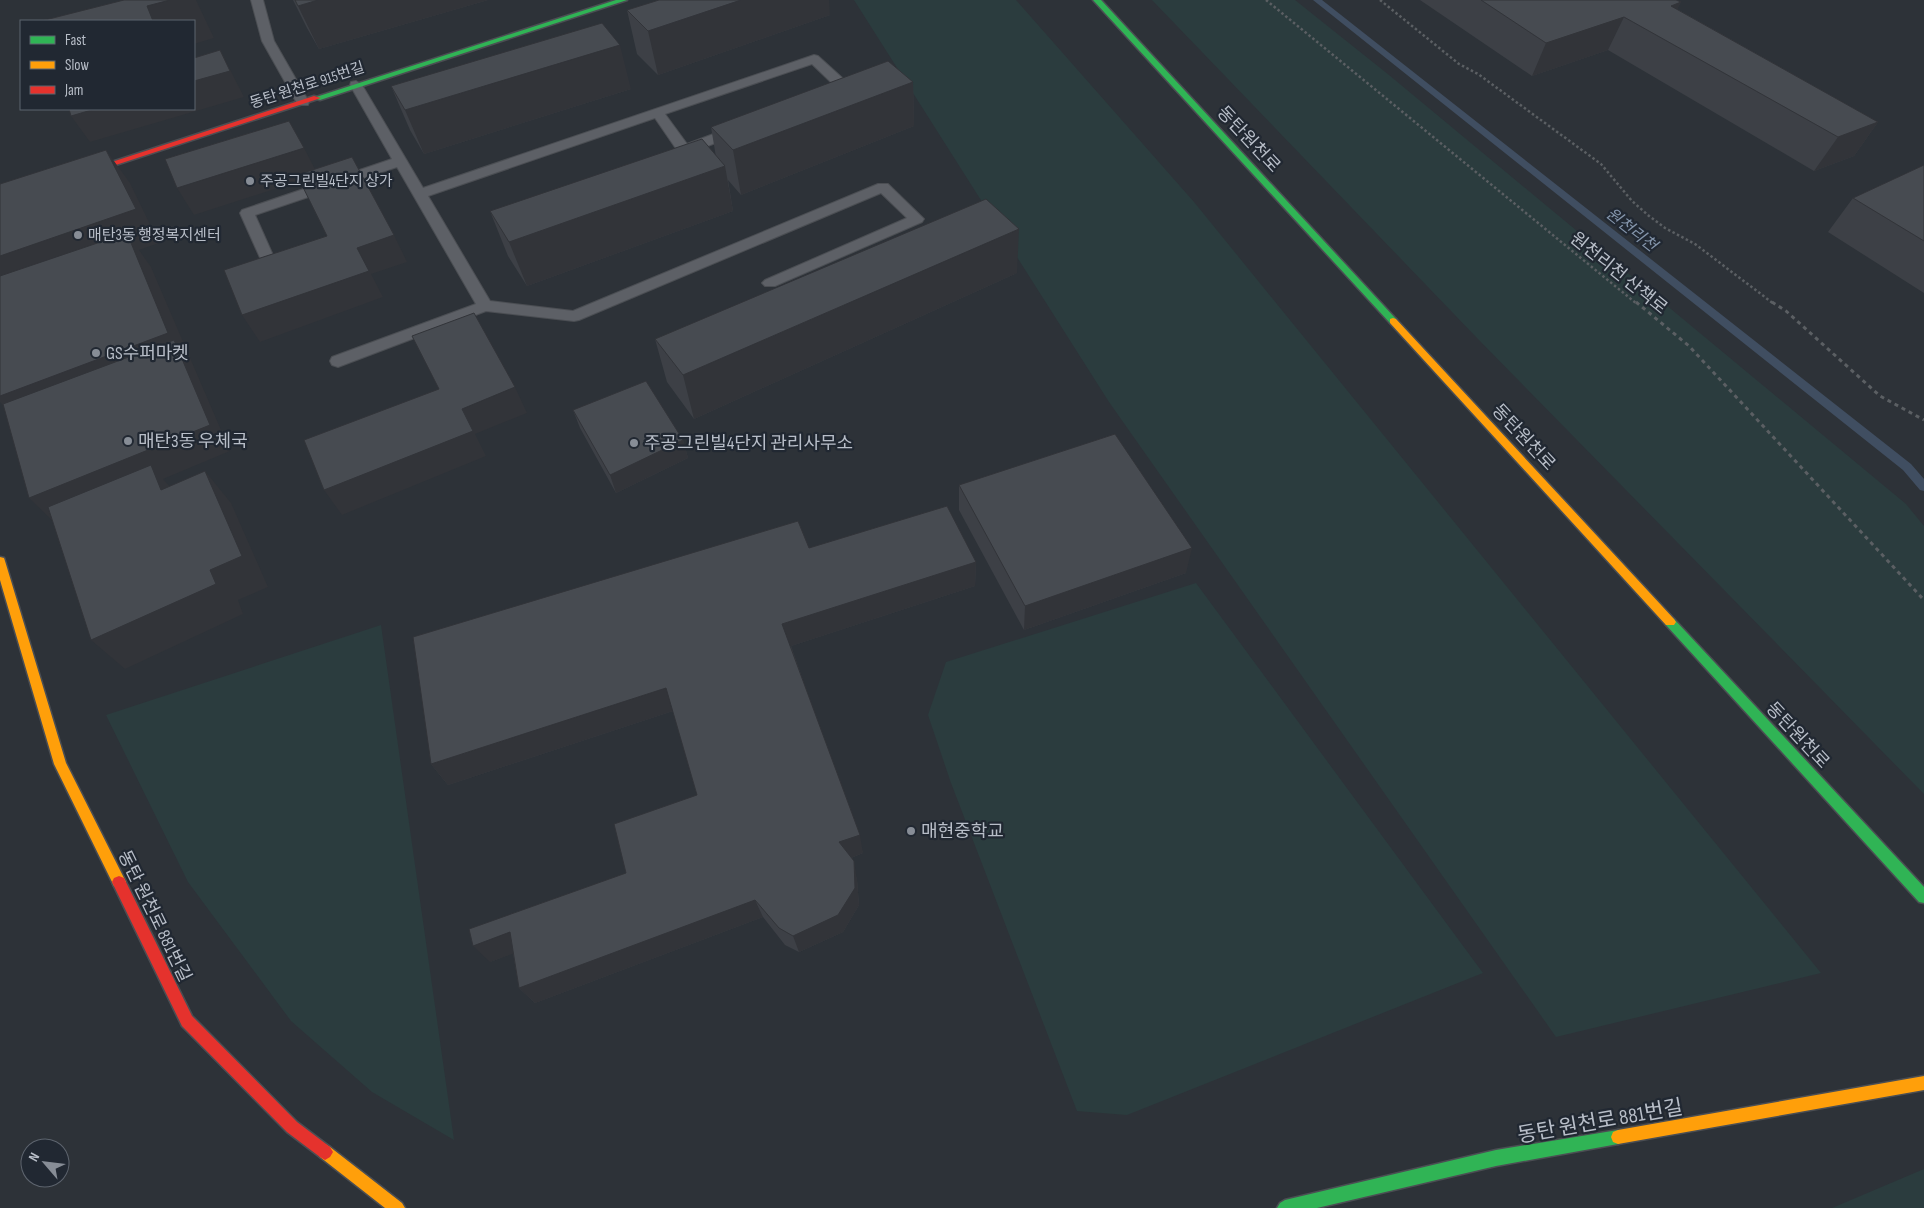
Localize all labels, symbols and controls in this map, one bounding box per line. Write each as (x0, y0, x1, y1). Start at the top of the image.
legend (20, 20, 195, 110)
text: Fast (65, 31, 87, 50)
text: Slow (65, 56, 89, 75)
street label: 동탄 원천로 915번길 (247, 58, 367, 113)
text: Jam (64, 81, 83, 100)
street label: 동탄원천로 (1213, 102, 1285, 177)
place label: 주공그린빌4단지 상가 (260, 172, 393, 191)
marker: 주공그린빌4단지 상가 (244, 175, 256, 187)
water label: 원천리천 (1602, 205, 1662, 257)
place label: 매탄3동 행정복지센터 (88, 226, 221, 245)
street label: 원천리천 산책로 (1566, 228, 1671, 319)
marker: 매탄3동 행정복지센터 (72, 229, 84, 241)
place label: GS수퍼마켓 (106, 343, 189, 364)
marker: GS수퍼마켓 (90, 347, 102, 359)
street label: 동탄원천로 (1488, 400, 1560, 475)
place label: 매탄3동 우체국 (138, 431, 248, 452)
place label: 주공그린빌4단지 관리사무소 (644, 433, 853, 454)
marker: 매탄3동 우체국 (122, 435, 134, 447)
marker: 주공그린빌4단지 관리사무소 (628, 437, 640, 449)
street label: 동탄원천로 (1762, 698, 1834, 773)
place label: 매현중학교 (921, 821, 1004, 842)
marker: 매현중학교 (905, 825, 917, 837)
street label: 동탄 원천로 881번길 (114, 847, 195, 985)
street label: 동탄 원천로 881번길 (1515, 1095, 1685, 1148)
north arrow (20, 1138, 70, 1188)
text: N (25, 1150, 43, 1164)

